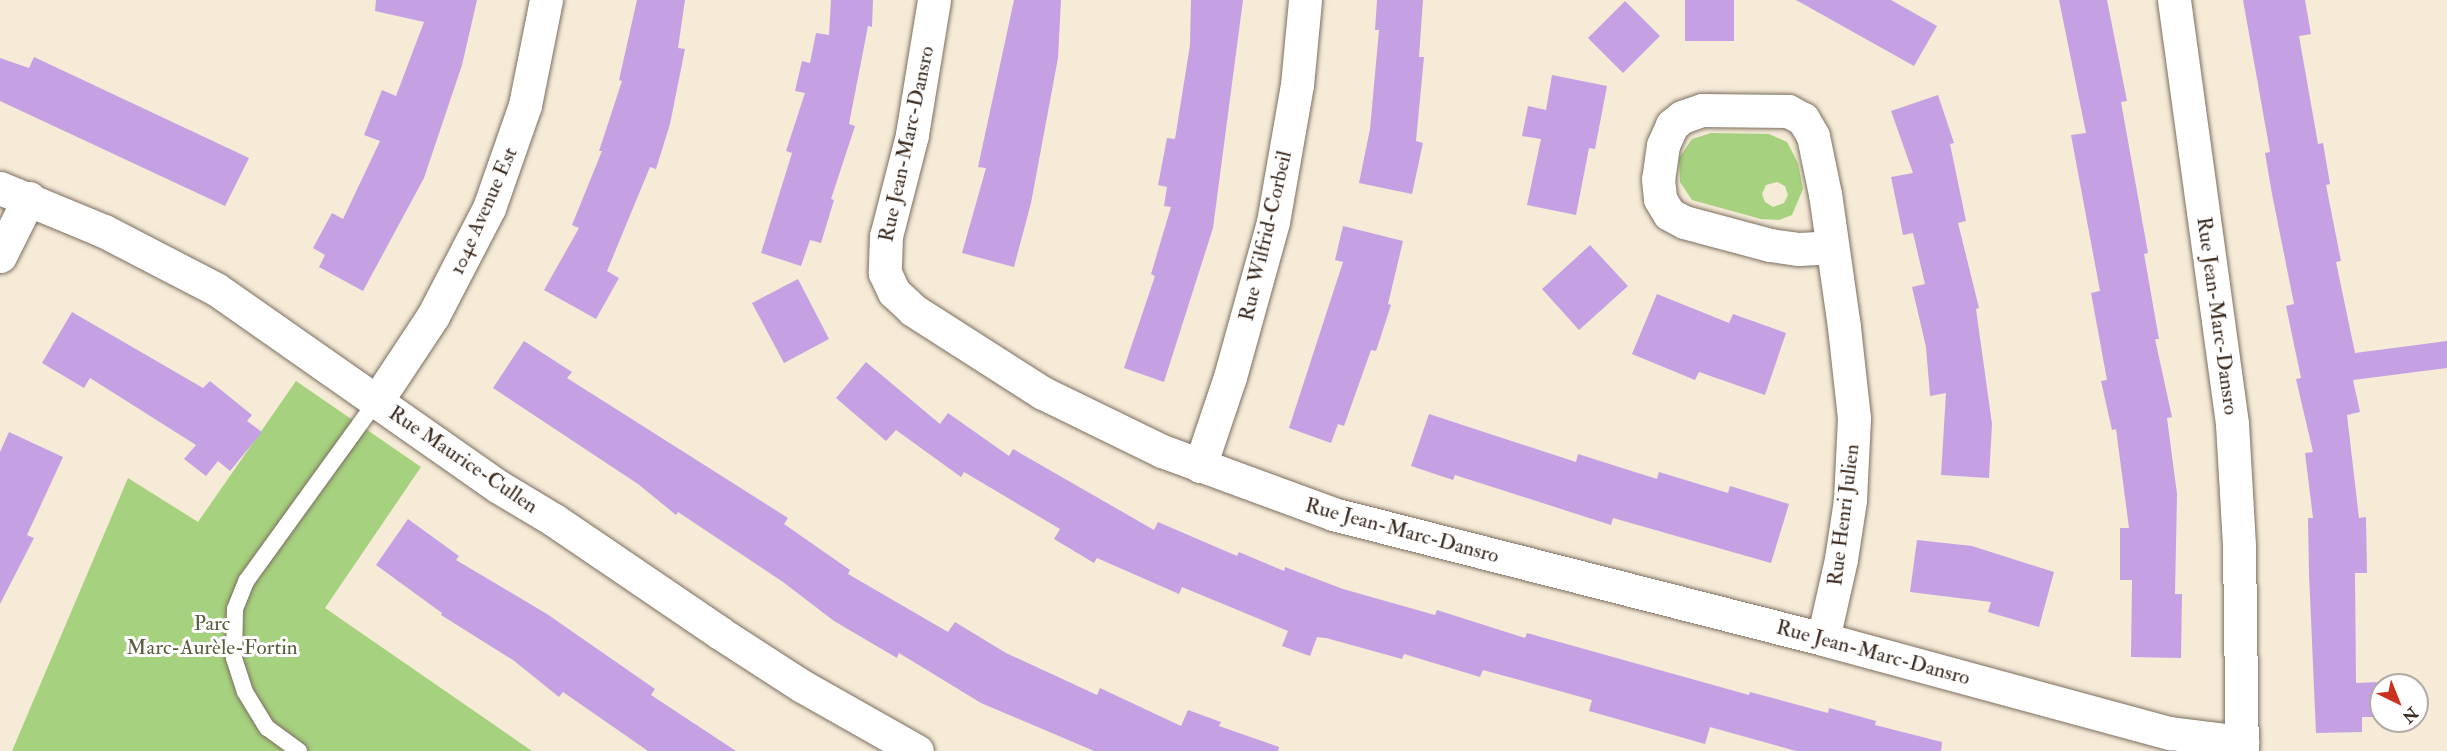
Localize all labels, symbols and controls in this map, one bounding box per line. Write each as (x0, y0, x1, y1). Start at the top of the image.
street label: Rue Jean-Marc-Dansro (874, 44, 940, 244)
street label: 104e Avenue Est (445, 143, 523, 279)
street label: Rue Wilfrid-Corbeil (1234, 148, 1298, 324)
street label: Rue Jean-Marc-Dansro (2191, 215, 2243, 417)
street label: Rue Maurice-Cullen (384, 401, 542, 519)
street label: Rue Henri Julien (1823, 443, 1865, 587)
street label: Rue Jean-Marc-Dansro (1302, 493, 1502, 569)
park label: Parc Marc-Aurèle-Fortin (126, 611, 298, 661)
street label: Rue Jean-Marc-Dansro (1773, 615, 1973, 691)
north arrow (2369, 673, 2429, 733)
text: N (2398, 702, 2422, 727)

